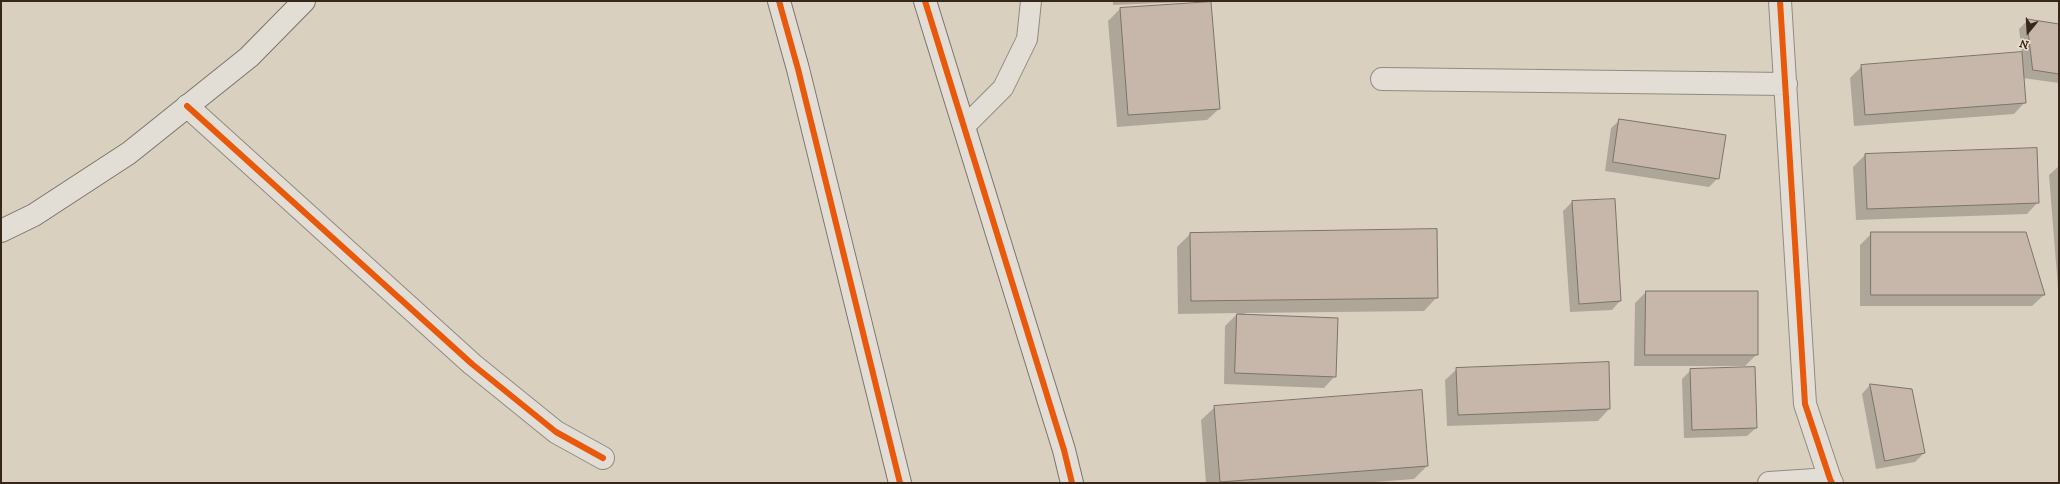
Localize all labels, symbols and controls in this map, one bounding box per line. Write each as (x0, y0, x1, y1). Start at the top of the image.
north arrow (2008, 12, 2048, 52)
text: N (2018, 35, 2031, 51)

